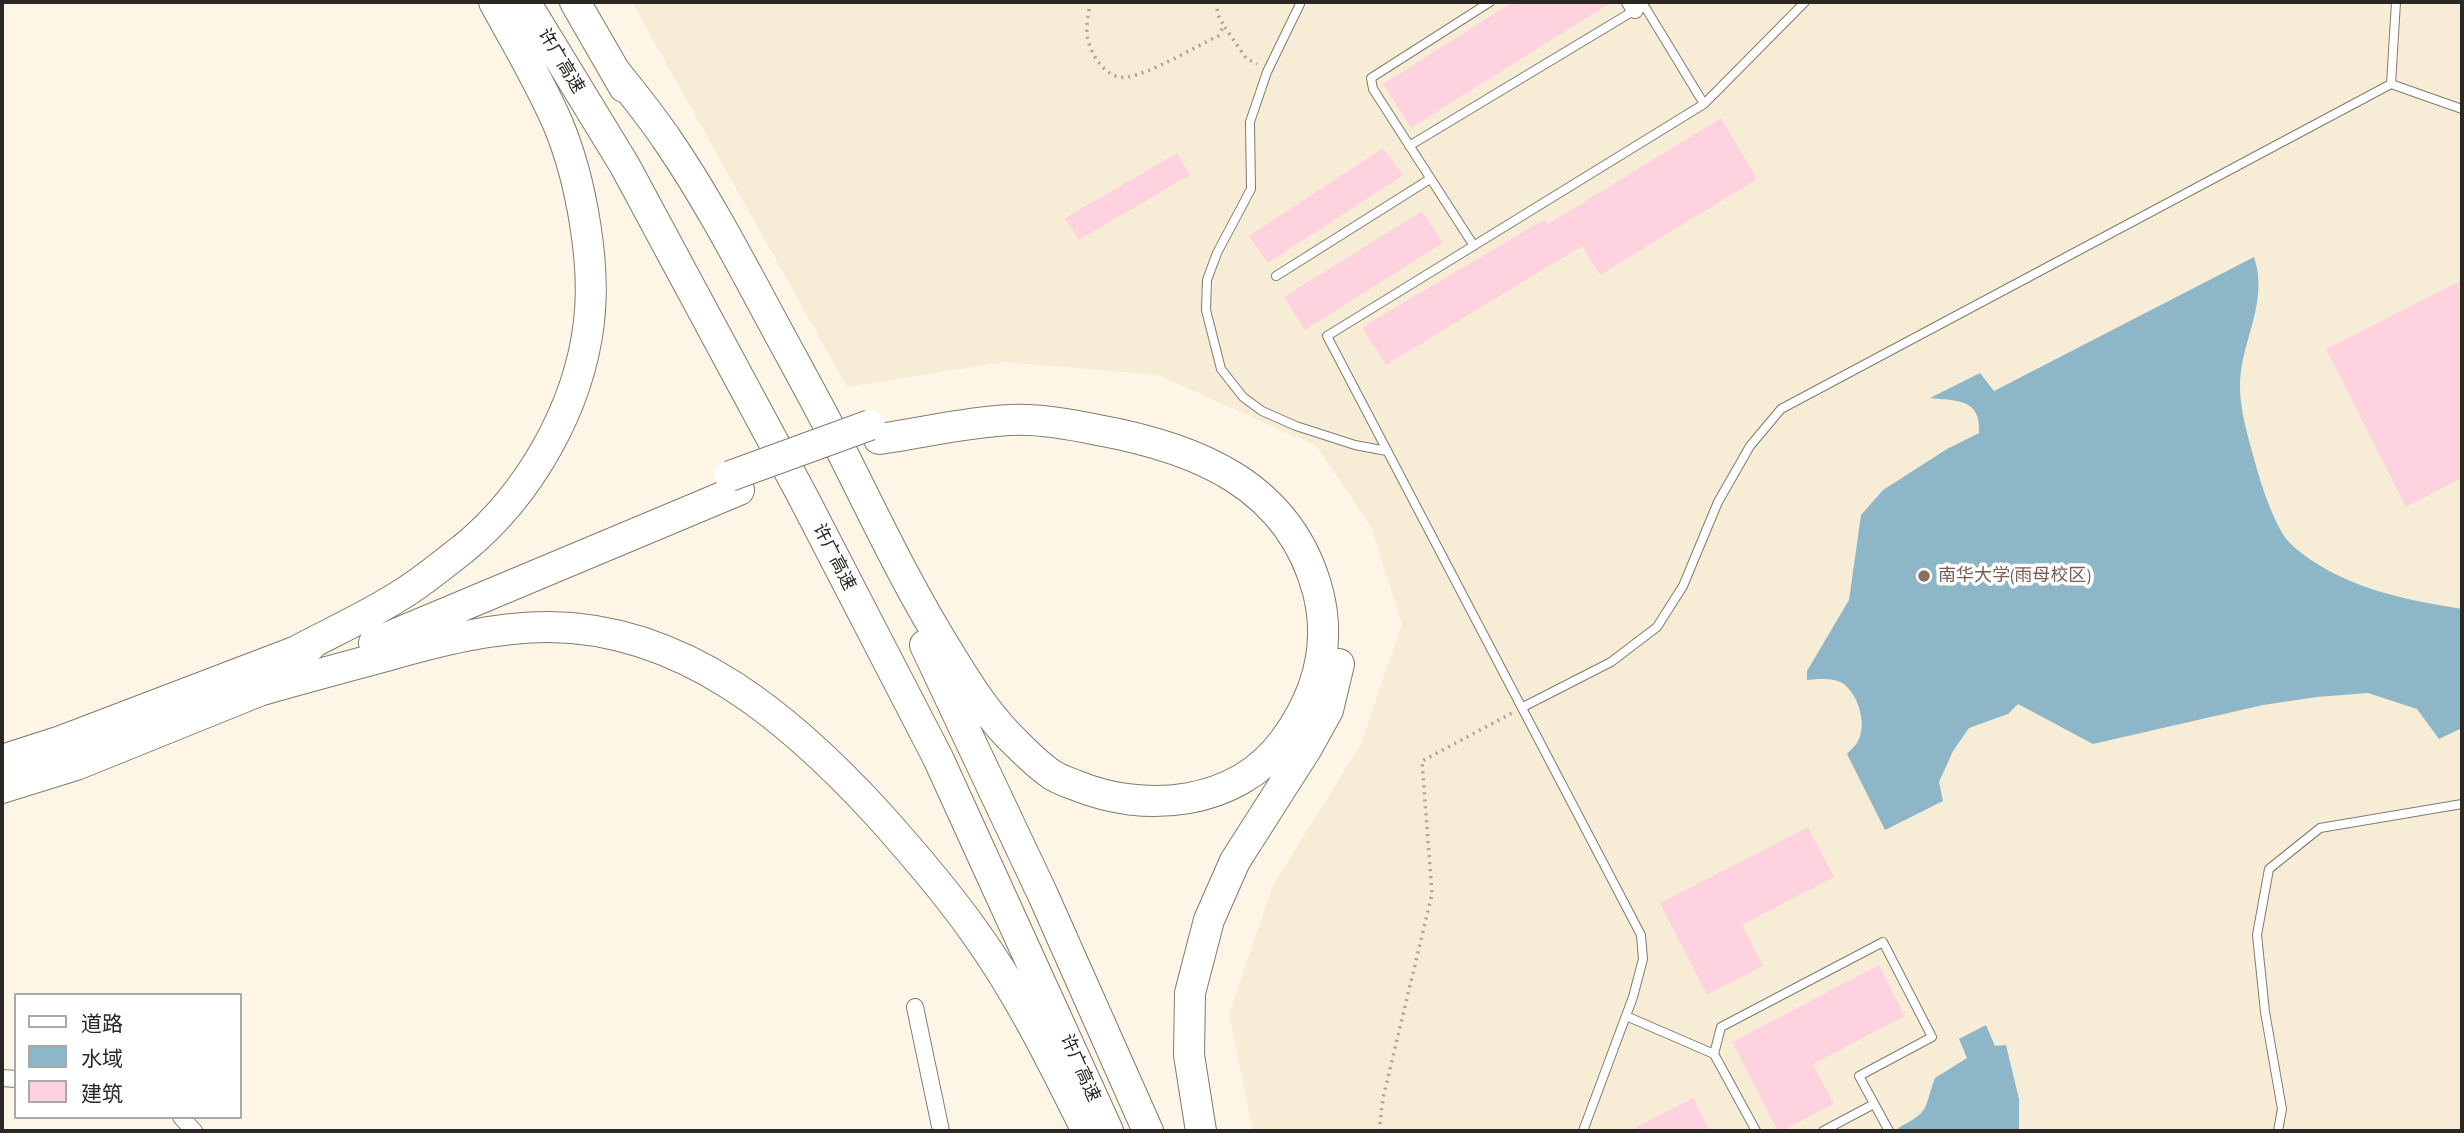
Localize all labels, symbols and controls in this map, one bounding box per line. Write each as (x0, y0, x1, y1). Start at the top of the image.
street label: 许广高速 (533, 25, 589, 97)
street label: 许广高速 (808, 520, 860, 594)
place label: 南华大学(雨母校区) (1938, 565, 2090, 587)
marker: 南华大学(雨母校区) (1916, 568, 1932, 584)
legend (14, 993, 242, 1119)
text: 道路 (81, 1010, 123, 1037)
street label: 许广高速 (1055, 1031, 1105, 1105)
text: 水域 (81, 1045, 123, 1072)
text: 建筑 (81, 1080, 123, 1107)

